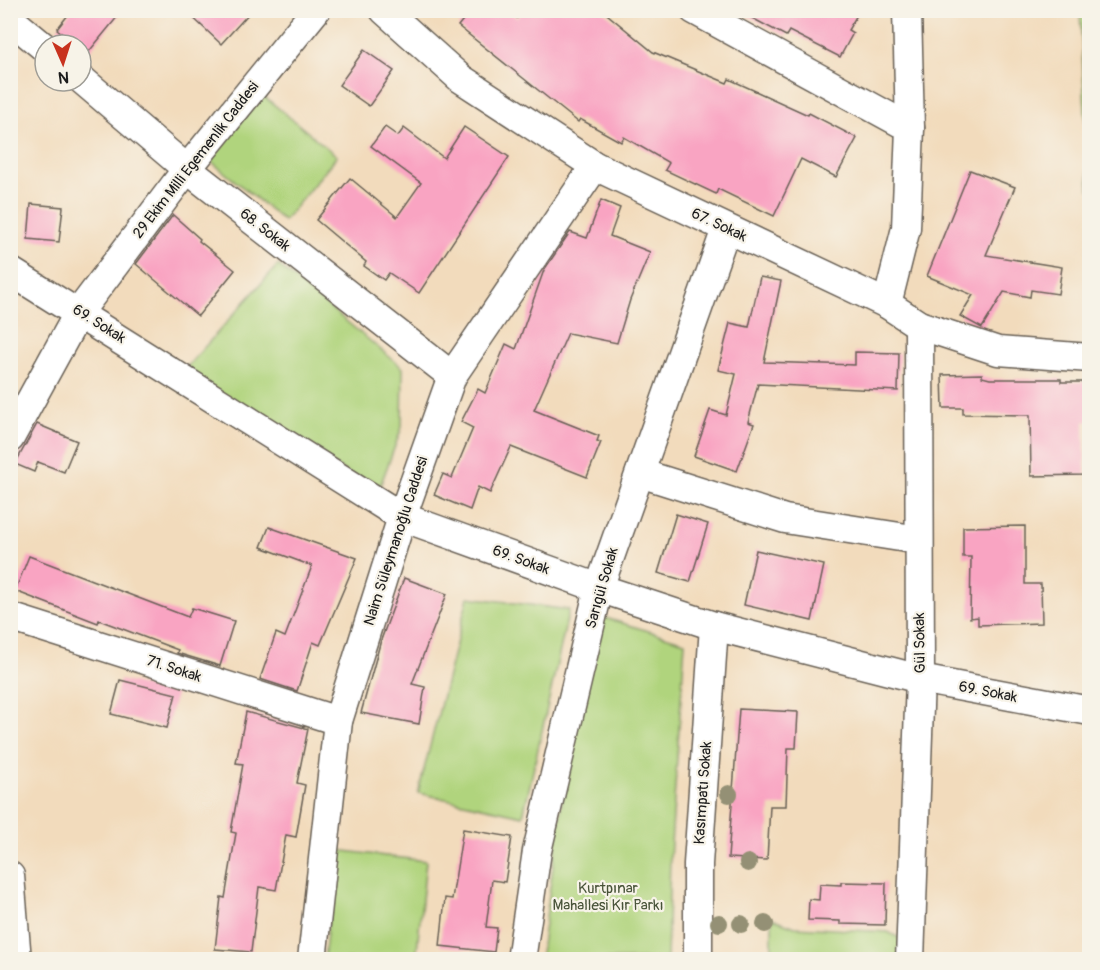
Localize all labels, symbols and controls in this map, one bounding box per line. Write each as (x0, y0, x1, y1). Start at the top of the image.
north arrow (33, 33, 93, 93)
text: N (58, 67, 70, 87)
street label: 29 Ekim Milli Egemenlik Caddesi (129, 77, 263, 242)
street label: 68. Sokak (236, 204, 295, 256)
street label: 67. Sokak (688, 204, 751, 246)
street label: 69. Sokak (69, 300, 130, 348)
street label: Naim Süleymanoğlu Caddesi (360, 454, 432, 628)
street label: 69. Sokak (490, 541, 553, 579)
street label: Sarıgül Sokak (581, 545, 623, 631)
street label: Gül Sokak (910, 612, 930, 674)
street label: 71. Sokak (144, 651, 205, 687)
street label: 69. Sokak (957, 677, 1020, 707)
street label: Kasımpatı Sokak (690, 740, 716, 845)
park label: Kurtpınar Mahallesi Kır Parkı (553, 879, 663, 915)

